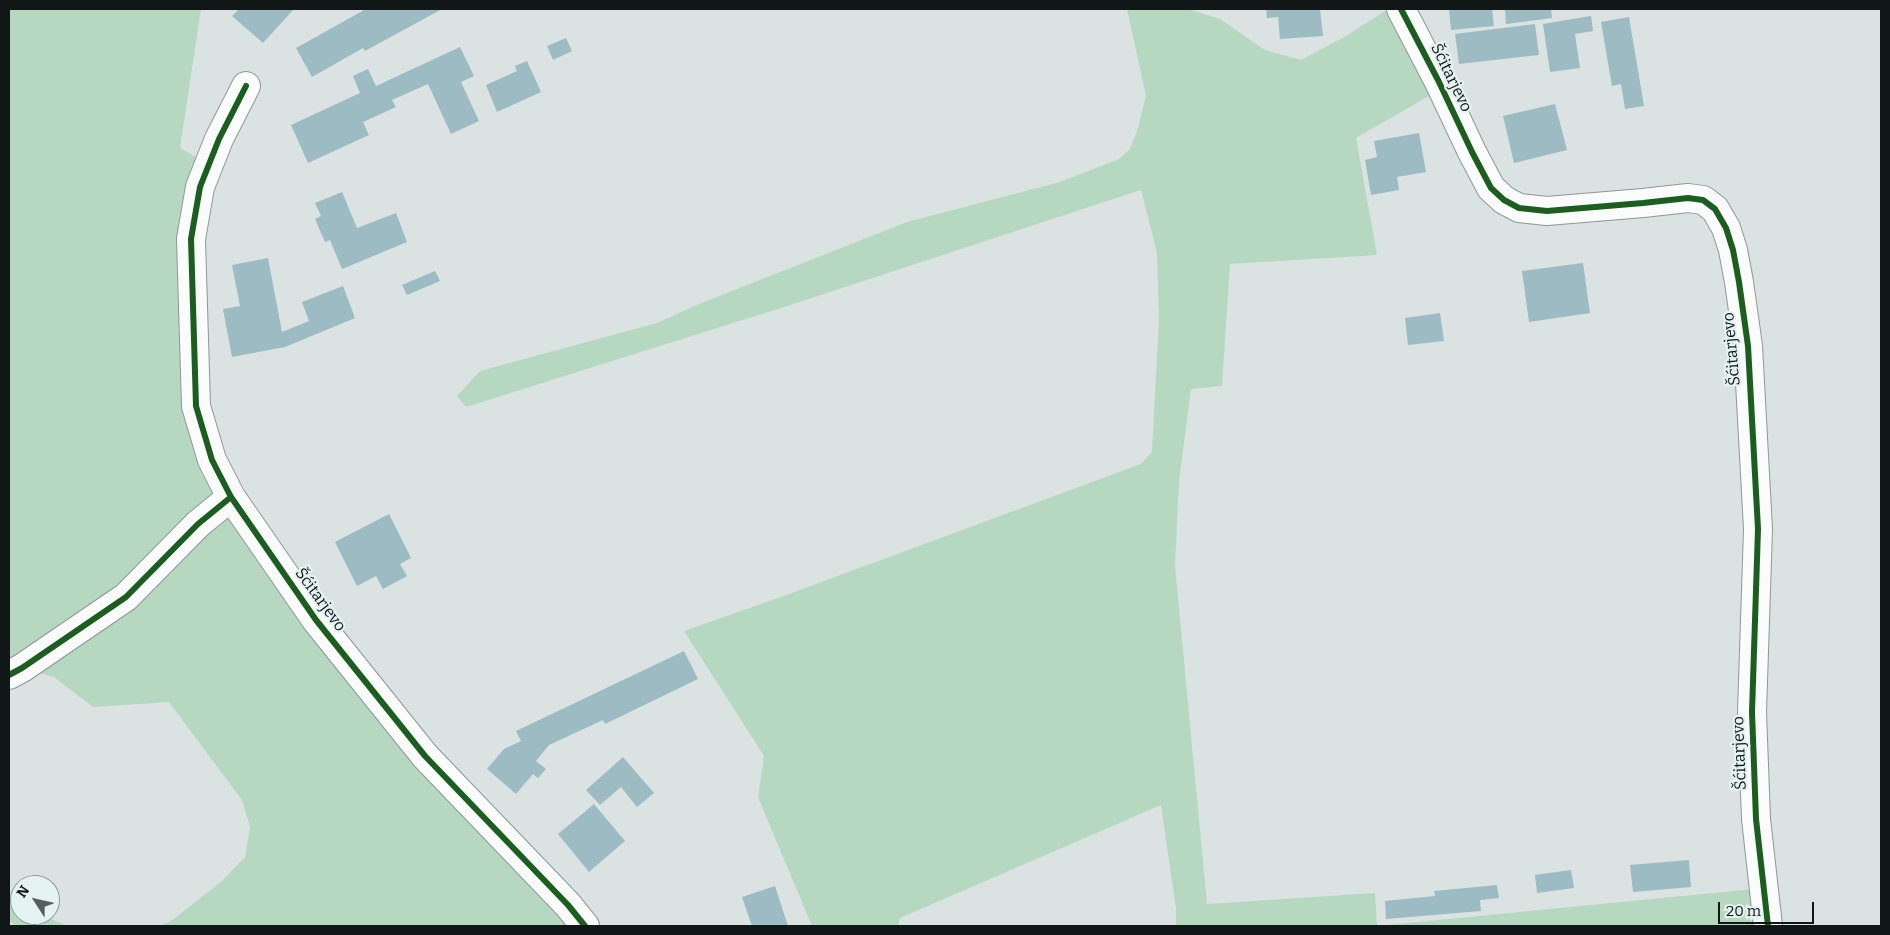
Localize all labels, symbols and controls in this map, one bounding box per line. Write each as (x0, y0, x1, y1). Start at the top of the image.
street label: Šćitarjevo (1426, 41, 1476, 115)
street label: Šćitarjevo (1719, 311, 1745, 387)
street label: Šćitarjevo (291, 565, 349, 635)
street label: Šćitarjevo (1729, 716, 1751, 790)
north arrow (10, 875, 60, 925)
text: N (13, 882, 33, 901)
scale bar (1720, 892, 1816, 924)
text: 20 m (1726, 902, 1761, 920)

